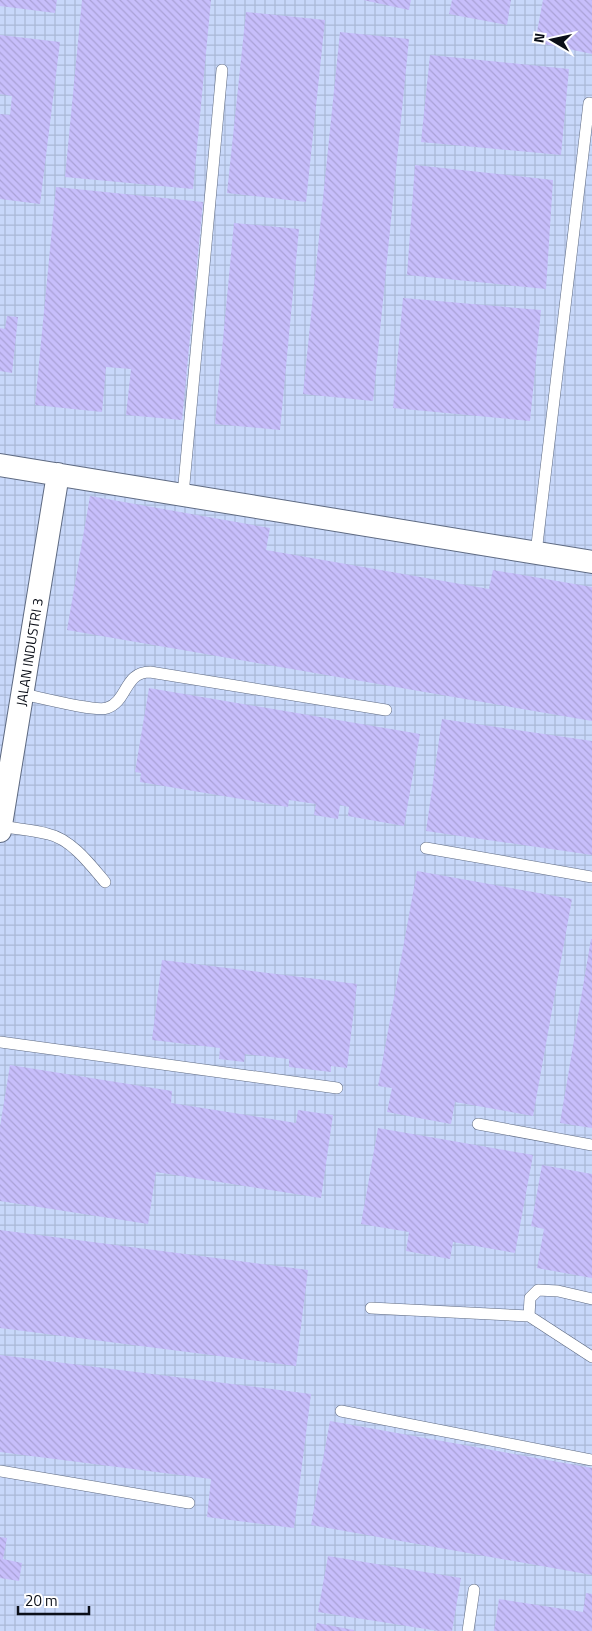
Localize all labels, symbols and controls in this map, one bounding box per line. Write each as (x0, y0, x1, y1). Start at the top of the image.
north arrow (527, 15, 577, 65)
text: N (528, 31, 550, 44)
street label: JALAN INDUSTRI 3 (10, 597, 48, 707)
scale bar (18, 1584, 89, 1616)
text: 20 m (25, 1589, 58, 1612)

